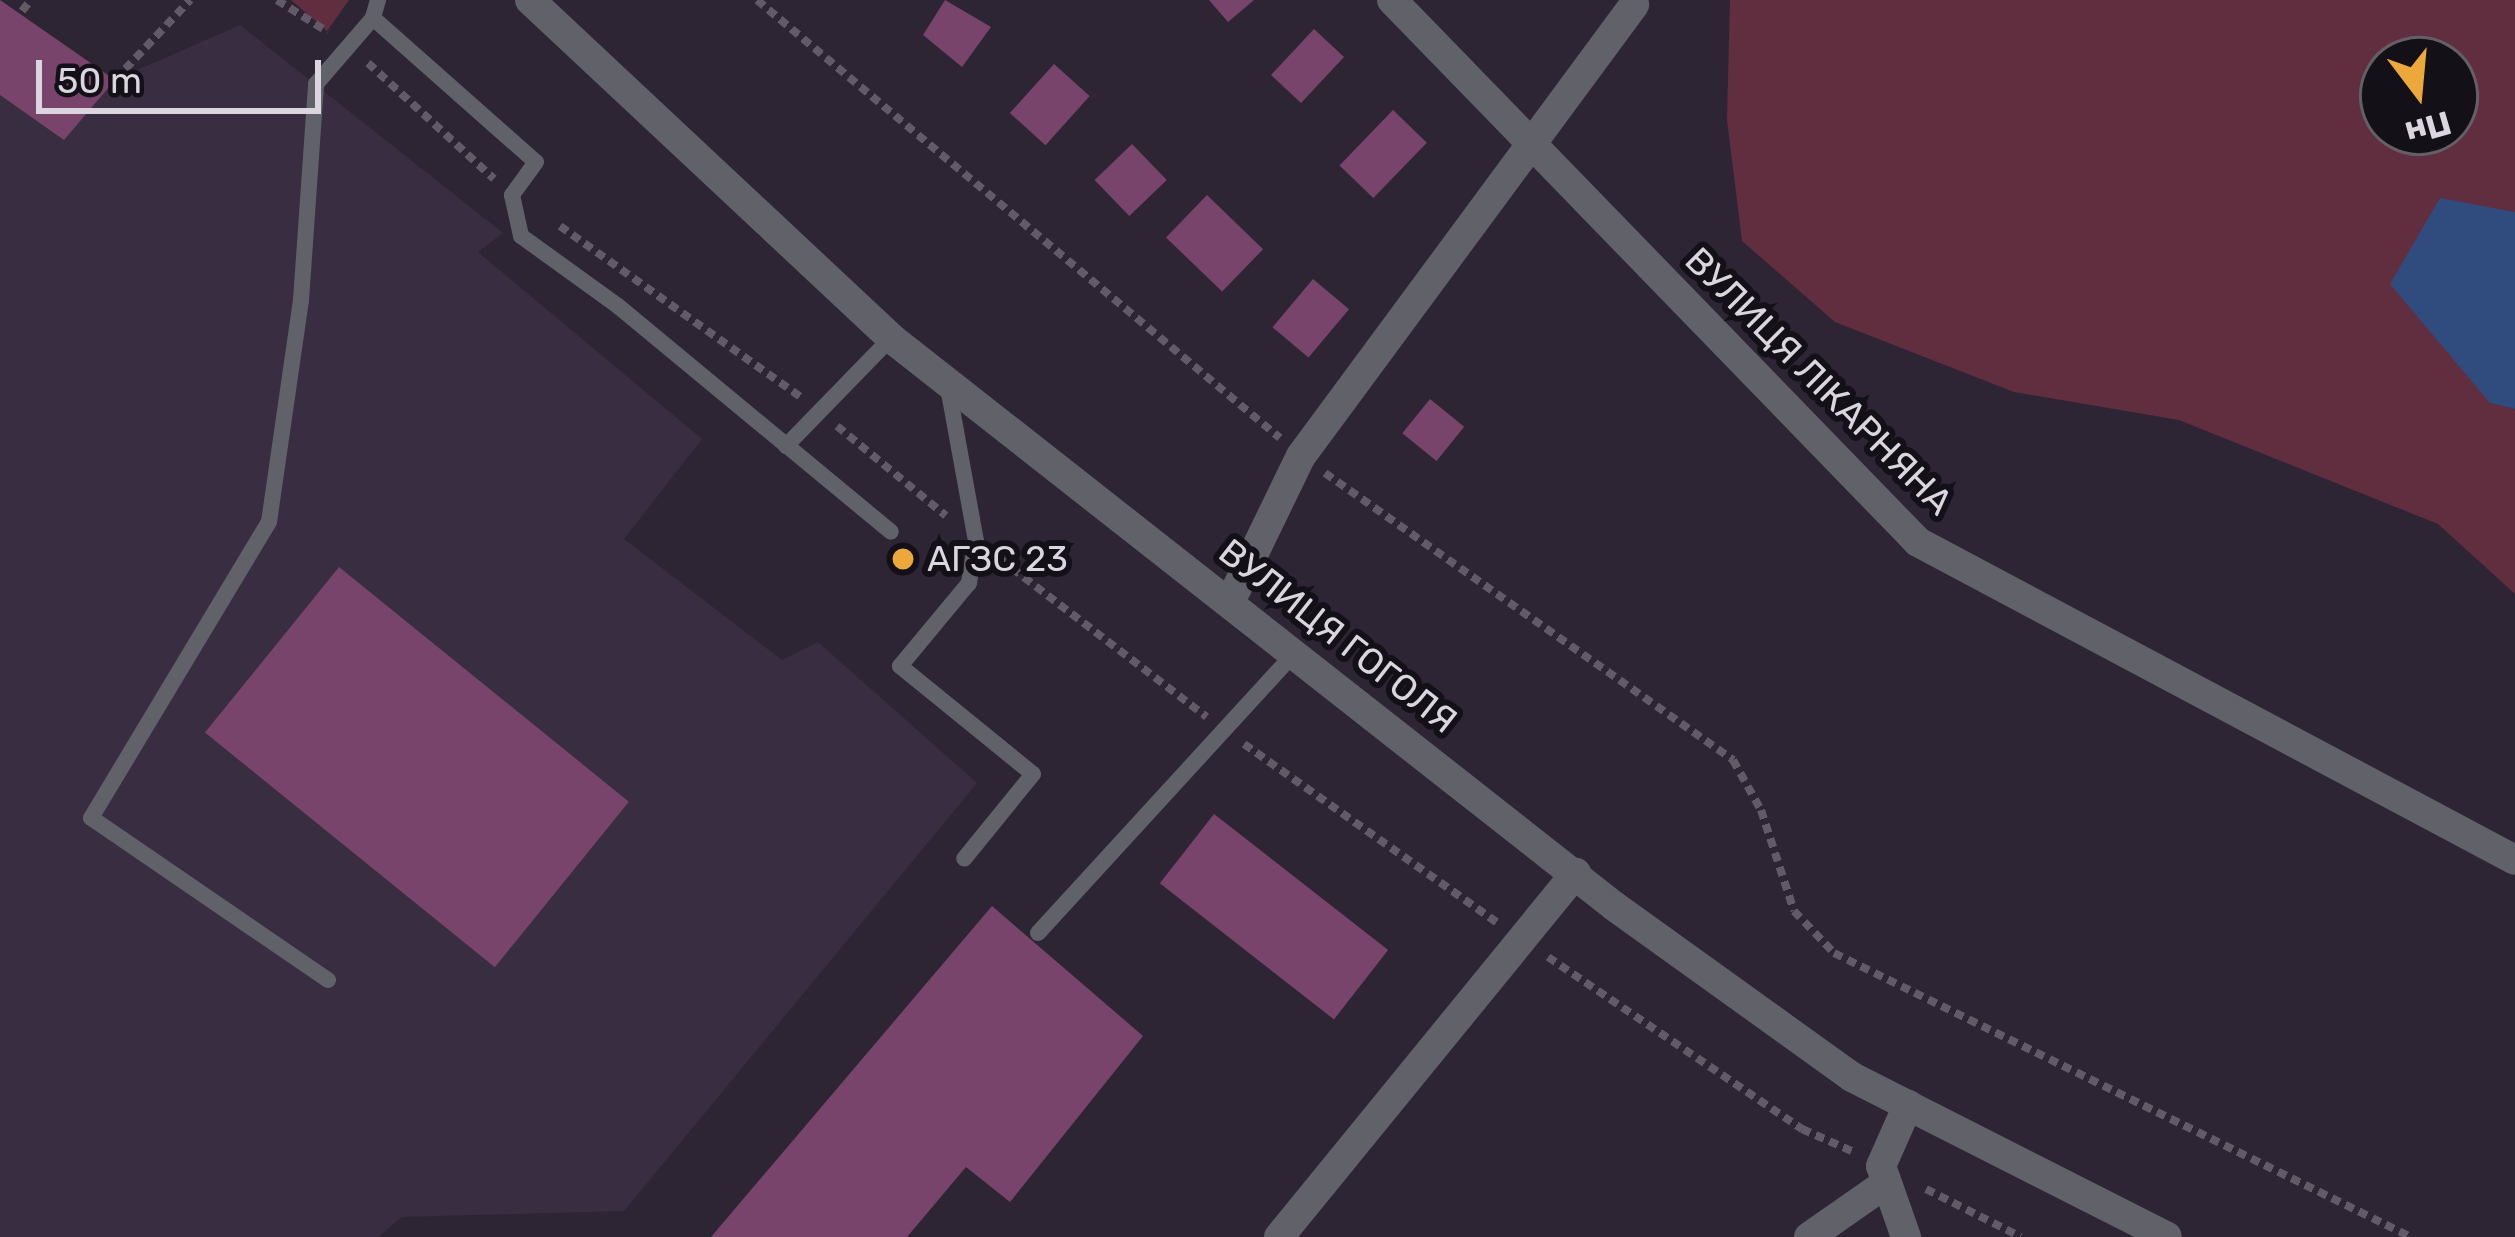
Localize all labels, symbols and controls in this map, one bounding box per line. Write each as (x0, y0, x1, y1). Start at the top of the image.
scale bar (42, 36, 327, 110)
north arrow (2359, 36, 2479, 156)
text: 50 m (57, 59, 142, 102)
text: Пн (2401, 103, 2456, 153)
street label: ВУЛИЦЯ ЛІКАРНЯНА (1676, 238, 1962, 524)
street label: ВУЛИЦЯ ГОГОЛЯ (1211, 530, 1465, 742)
place label: АГЗС 23 (927, 537, 1068, 581)
marker: АГЗС 23 (890, 546, 916, 572)

